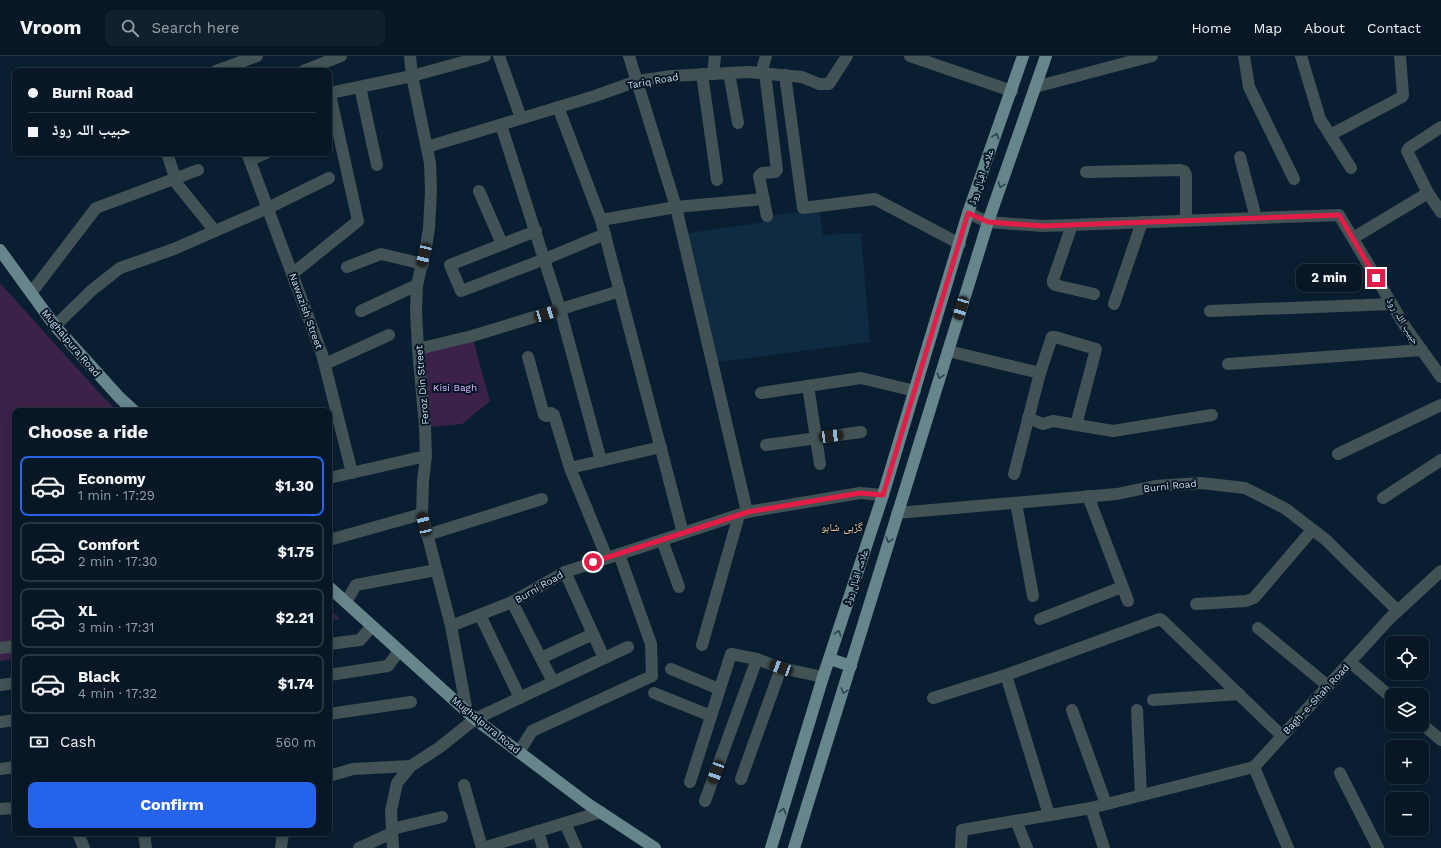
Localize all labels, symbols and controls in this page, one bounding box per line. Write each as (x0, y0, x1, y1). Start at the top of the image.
search box (105, 10, 385, 46)
text: Vroom (20, 16, 81, 39)
icon: search (119, 17, 141, 39)
text: Search here (151, 19, 239, 37)
text: Home (1191, 20, 1231, 36)
text: Map (1253, 20, 1282, 36)
text: About (1304, 20, 1345, 36)
text: Contact (1367, 20, 1421, 36)
street label: Tariq Road (627, 71, 679, 91)
text: Burni Road (52, 84, 133, 102)
text: حبیب اللہ روڈ (52, 121, 130, 139)
one-way arrow (991, 132, 999, 139)
street label: علامہ اقبال روڈ (966, 148, 997, 206)
one-way arrow (997, 182, 1005, 189)
car (415, 242, 433, 268)
callout: 2 min (1296, 264, 1362, 292)
route end (1367, 269, 1385, 287)
text: 2 min (1311, 270, 1347, 285)
street label: Nawazish Street (287, 272, 325, 351)
car (952, 295, 970, 321)
street label: حبیب اللہ روڈ (1384, 296, 1422, 347)
car (533, 305, 559, 323)
street label: Mughalpura Road (40, 307, 102, 379)
street label: Feroz Din Street (413, 344, 431, 425)
one-way arrow (937, 372, 945, 379)
park label: Kisi Bagh (433, 382, 477, 393)
text: Choose a ride (28, 421, 148, 442)
car (818, 429, 844, 443)
icon: car (30, 468, 66, 504)
text: Economy (78, 470, 145, 488)
text: $1.30 (275, 477, 314, 495)
street label: Burni Road (1143, 478, 1197, 494)
text: 1 min · 17:29 (78, 488, 155, 503)
car (415, 511, 433, 537)
district label: گڑہی شاہو (821, 521, 863, 534)
icon: car (30, 534, 66, 570)
text: Comfort (78, 536, 139, 554)
one-way arrow (885, 536, 894, 543)
text: $1.75 (278, 543, 314, 561)
street label: علامہ اقبال روڈ (842, 548, 871, 607)
route start (584, 553, 602, 571)
text: 2 min · 17:30 (78, 554, 157, 569)
street label: Burni Road (513, 569, 565, 605)
icon: car (30, 600, 66, 636)
text: XL (78, 602, 97, 620)
text: $2.21 (276, 609, 314, 627)
text: 3 min · 17:31 (78, 620, 154, 635)
one-way arrow (833, 630, 842, 637)
map controls (1385, 636, 1429, 836)
button: locate (1385, 636, 1429, 680)
car (768, 658, 794, 678)
street label: Bagh-e-Shah Road (1281, 662, 1351, 736)
icon: car (30, 666, 66, 702)
text: Black (78, 668, 120, 686)
text: $1.74 (278, 675, 314, 693)
text: 4 min · 17:32 (78, 686, 157, 701)
one-way arrow (840, 688, 848, 695)
button: layers (1385, 688, 1429, 732)
street label: Mughalpura Road (450, 694, 522, 756)
icon: cash (28, 731, 50, 753)
text: Cash (60, 733, 96, 751)
text: 560 m (276, 735, 316, 750)
button: + (1385, 740, 1429, 784)
car (706, 759, 726, 785)
button: Confirm (28, 782, 316, 828)
button: − (1385, 792, 1429, 836)
one-way arrow (778, 807, 787, 814)

